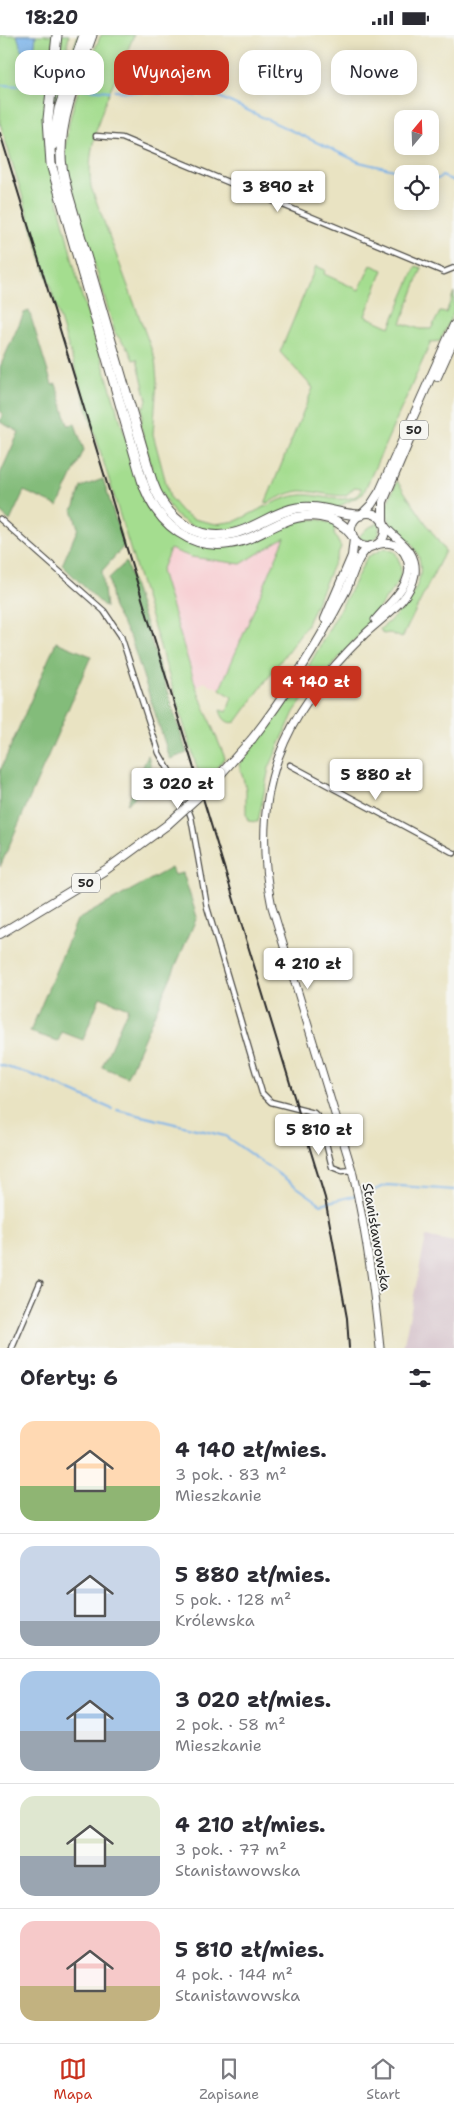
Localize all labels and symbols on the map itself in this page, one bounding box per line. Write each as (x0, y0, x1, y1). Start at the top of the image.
north arrow (394, 110, 439, 155)
pin: 3 890 zł (226, 171, 330, 213)
road number: 50 (400, 421, 428, 439)
pin: 4 140 zł (264, 665, 368, 708)
pin: 5 880 zł (324, 759, 428, 801)
pin: 3 020 zł (126, 767, 230, 810)
road number: 50 (72, 873, 100, 893)
pin: 4 210 zł (256, 947, 360, 990)
pin: 5 810 zł (267, 1113, 371, 1156)
street label: Stanisławowska (359, 1181, 395, 1293)

